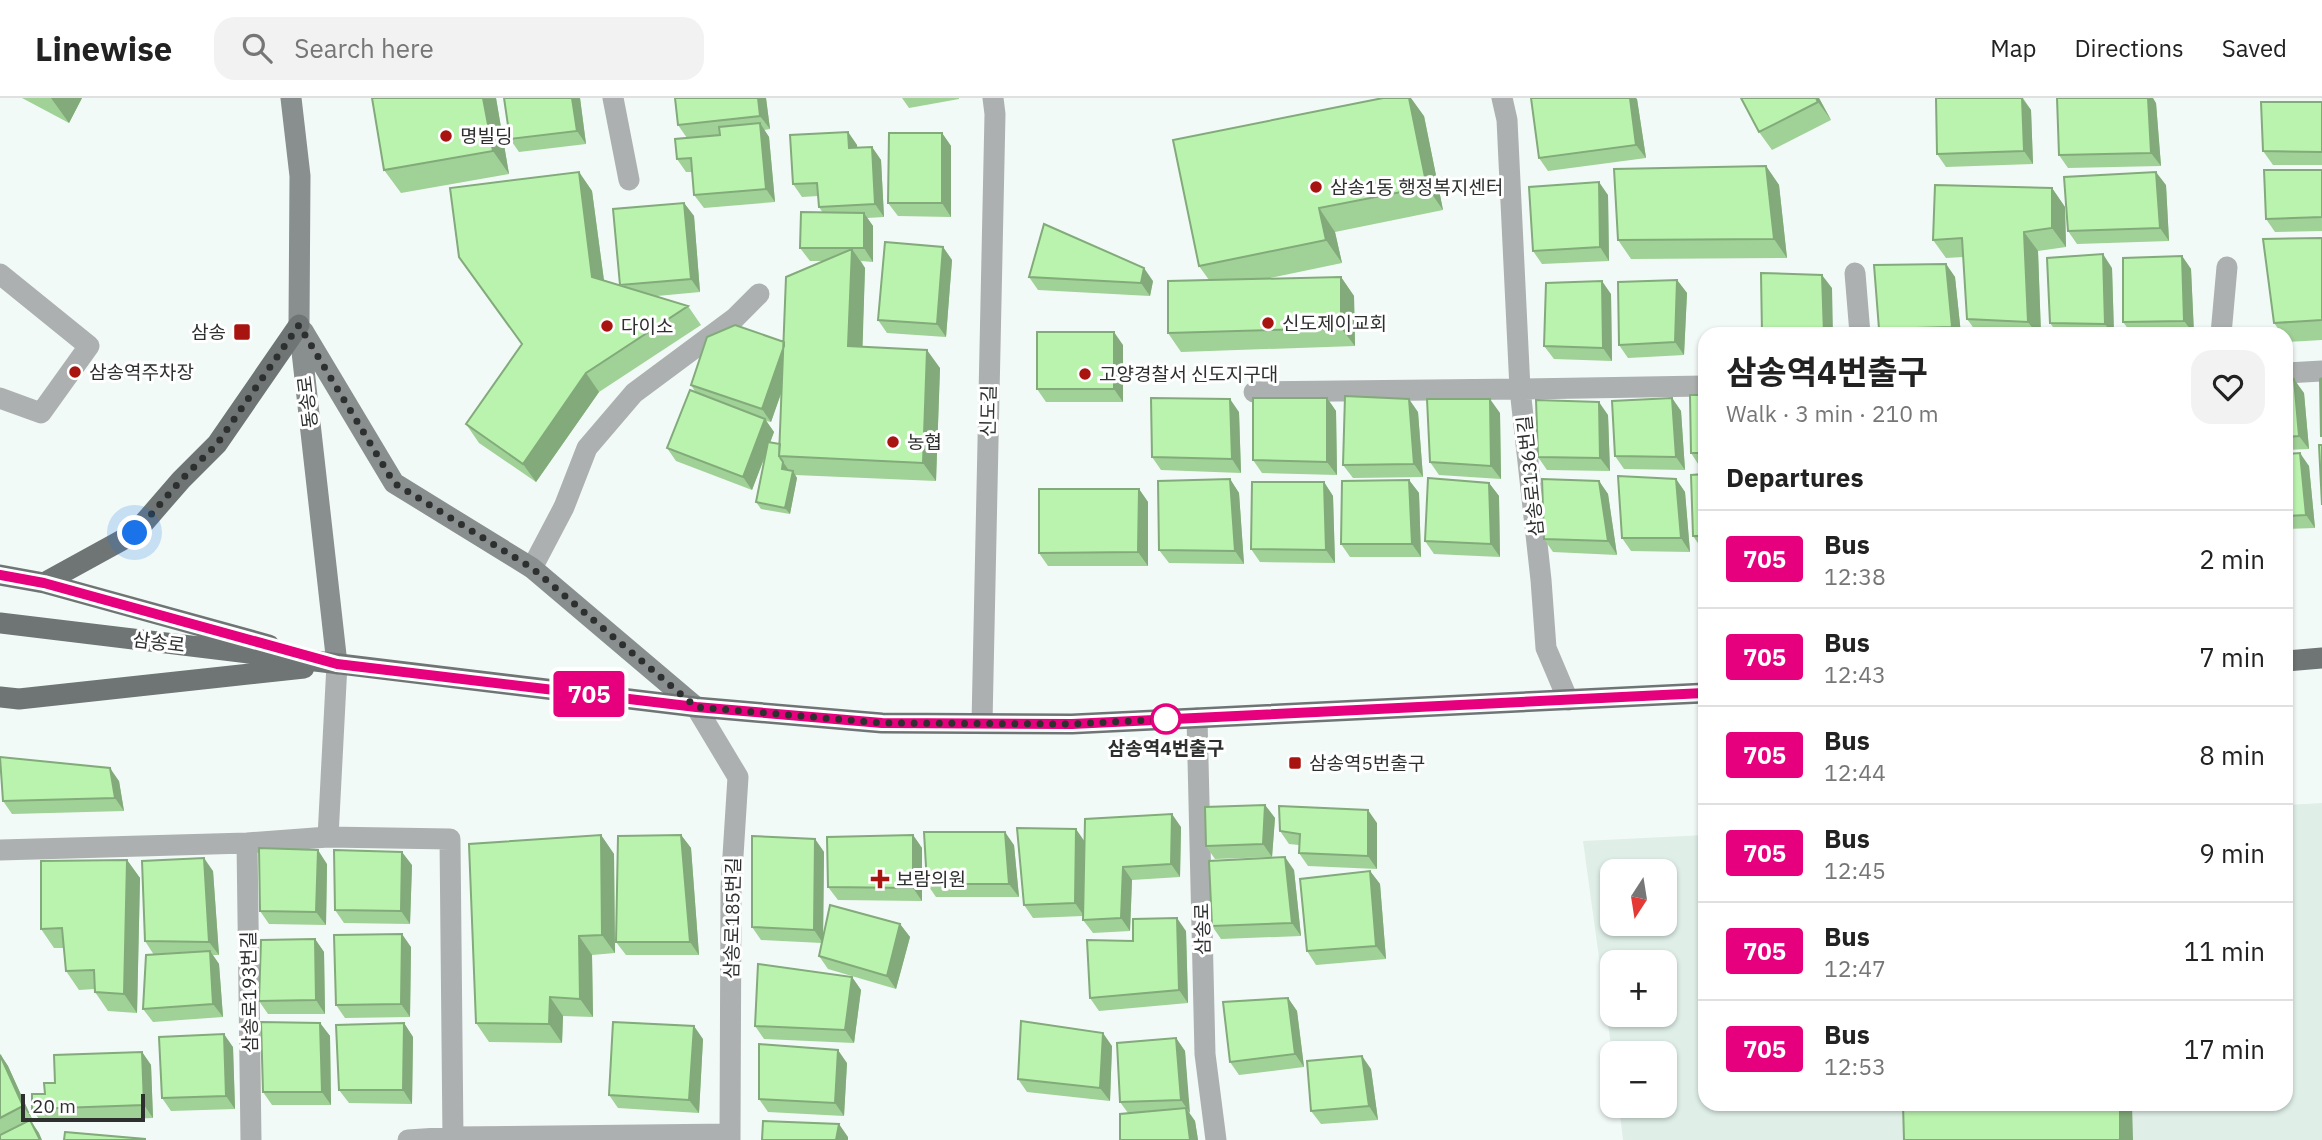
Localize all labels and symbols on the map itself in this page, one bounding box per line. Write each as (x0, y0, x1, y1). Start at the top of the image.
place label: 명빌딩 (460, 124, 512, 148)
marker: 명빌딩 (438, 128, 454, 144)
place label: 삼송1동 행정복지센터 (1330, 175, 1503, 199)
marker: 삼송1동 행정복지센터 (1308, 179, 1324, 195)
place label: 신도제이교회 (1282, 311, 1387, 335)
place label: 다이소 (621, 314, 673, 338)
marker: 신도제이교회 (1260, 315, 1276, 331)
marker: 다이소 (599, 318, 615, 334)
place label: 삼송 (191, 320, 226, 344)
marker: 삼송 (232, 322, 252, 342)
place label: 삼송역주차장 (89, 360, 194, 384)
place label: 고양경찰서 신도지구대 (1099, 362, 1278, 386)
marker: 삼송역주차장 (67, 364, 83, 380)
marker: 고양경찰서 신도지구대 (1077, 366, 1093, 382)
street label: 동송로 (292, 375, 322, 429)
street label: 신도길 (976, 385, 1000, 437)
street label: 삼송로136번길 (1512, 414, 1548, 538)
place label: 농협 (907, 430, 942, 454)
marker: 농협 (885, 434, 901, 450)
your location (117, 515, 152, 550)
street label: 삼송로 (132, 627, 186, 657)
line badge: 705 (549, 671, 629, 717)
marker: 삼송역4번출구 (1151, 704, 1181, 734)
place label: 삼송역4번출구 (1108, 736, 1224, 760)
place label: 삼송역5번출구 (1309, 751, 1425, 775)
marker: 삼송역5번출구 (1287, 755, 1303, 771)
street label: 삼송로185번길 (719, 857, 745, 979)
north arrow (1600, 859, 1676, 936)
place label: 보람의원 (896, 867, 966, 891)
marker: 보람의원 (870, 869, 890, 889)
street label: 삼송로 (1190, 903, 1214, 955)
street label: 삼송로193번길 (236, 931, 262, 1053)
scale bar (21, 1091, 145, 1123)

